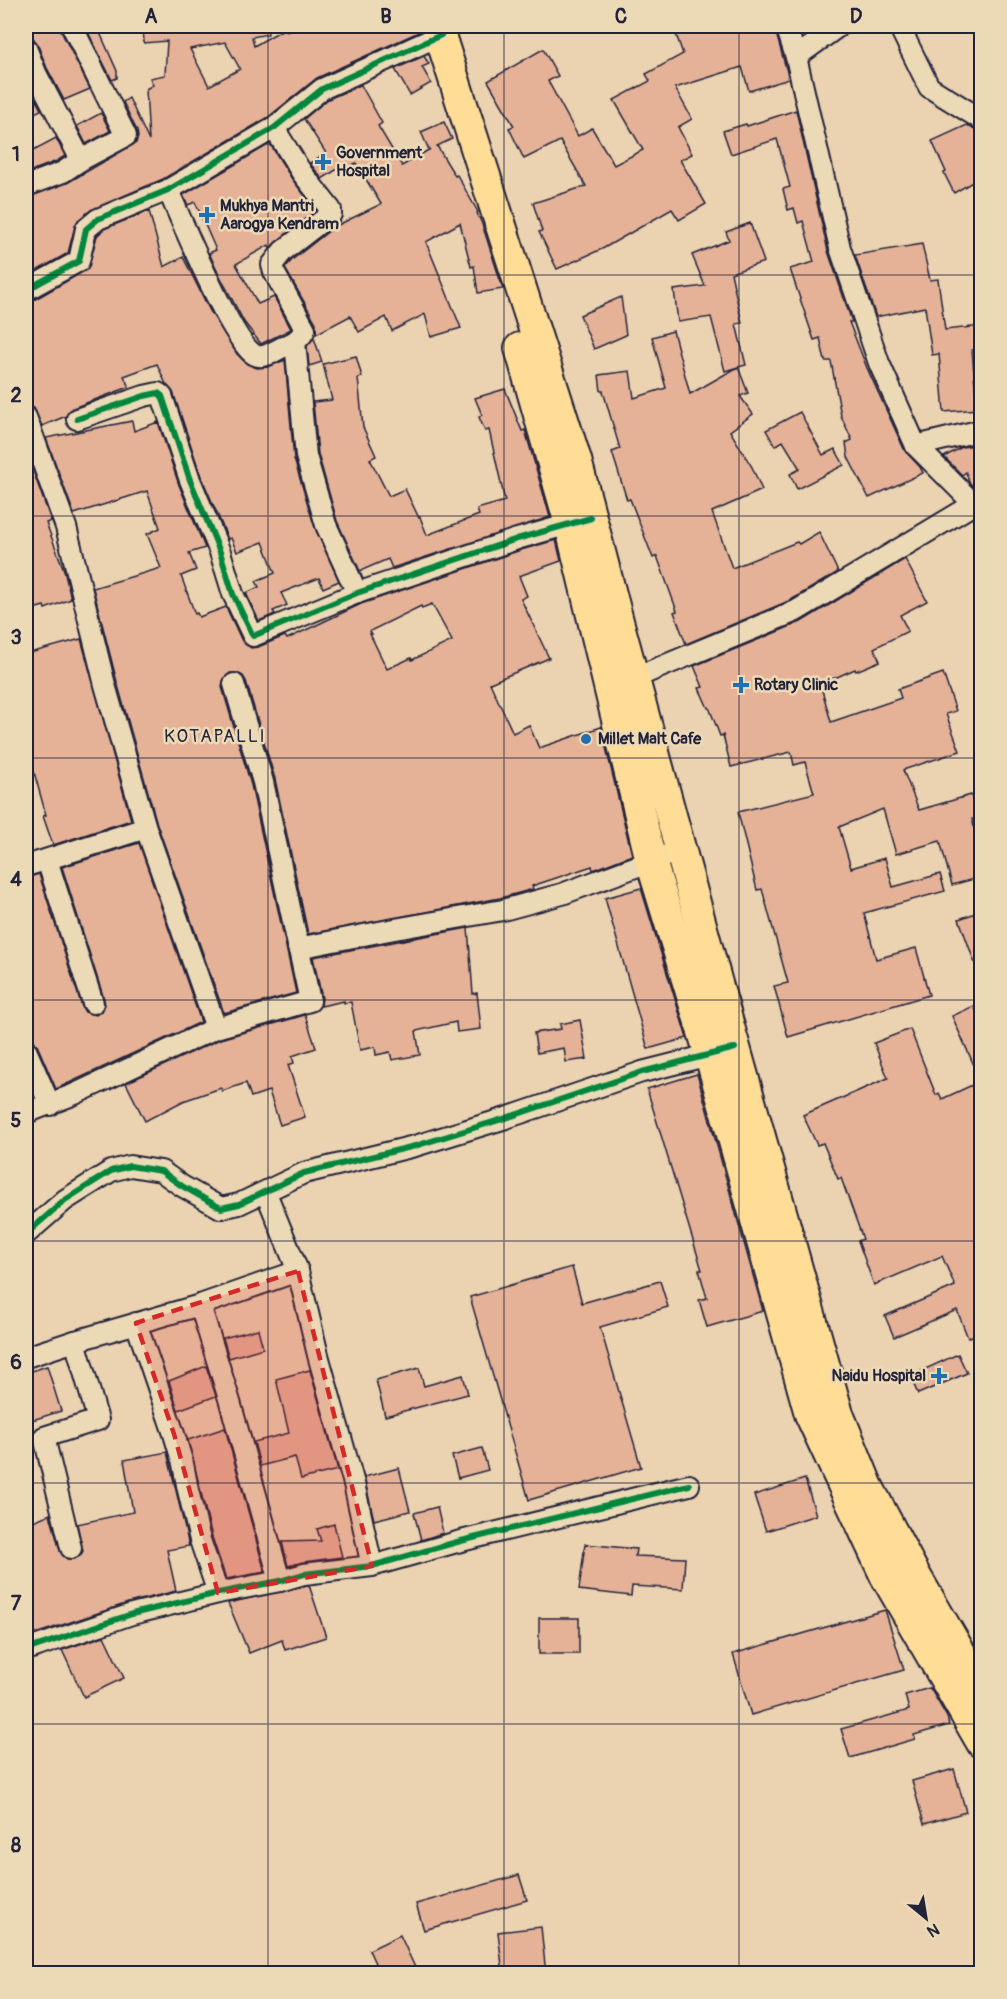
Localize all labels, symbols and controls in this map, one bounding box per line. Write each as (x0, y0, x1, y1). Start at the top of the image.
text: A (145, 4, 158, 29)
text: B (380, 4, 392, 29)
text: C (615, 4, 627, 29)
text: D (850, 4, 863, 29)
text: 1 (12, 142, 20, 167)
place label: Government Hospital (336, 143, 423, 181)
marker: Government Hospital (314, 153, 332, 171)
place label: Mukhya Mantri Aarogya Kendram (220, 196, 339, 234)
marker: Mukhya Mantri Aarogya Kendram (198, 206, 216, 224)
text: 2 (10, 383, 22, 408)
text: 3 (10, 625, 22, 650)
place label: Rotary Clinic (754, 675, 838, 695)
marker: Rotary Clinic (732, 676, 750, 694)
district label: KOTAPALLI (164, 725, 266, 748)
place label: Millet Malt Cafe (598, 729, 702, 749)
marker: Millet Malt Cafe (579, 732, 593, 746)
text: 4 (10, 867, 22, 892)
text: 5 (11, 1108, 22, 1133)
text: 6 (10, 1350, 22, 1375)
place label: Naidu Hospital (832, 1366, 926, 1386)
marker: Naidu Hospital (930, 1367, 948, 1385)
text: 7 (11, 1591, 22, 1616)
text: 8 (11, 1833, 21, 1858)
north arrow (896, 1888, 956, 1948)
text: N (923, 1919, 943, 1942)

